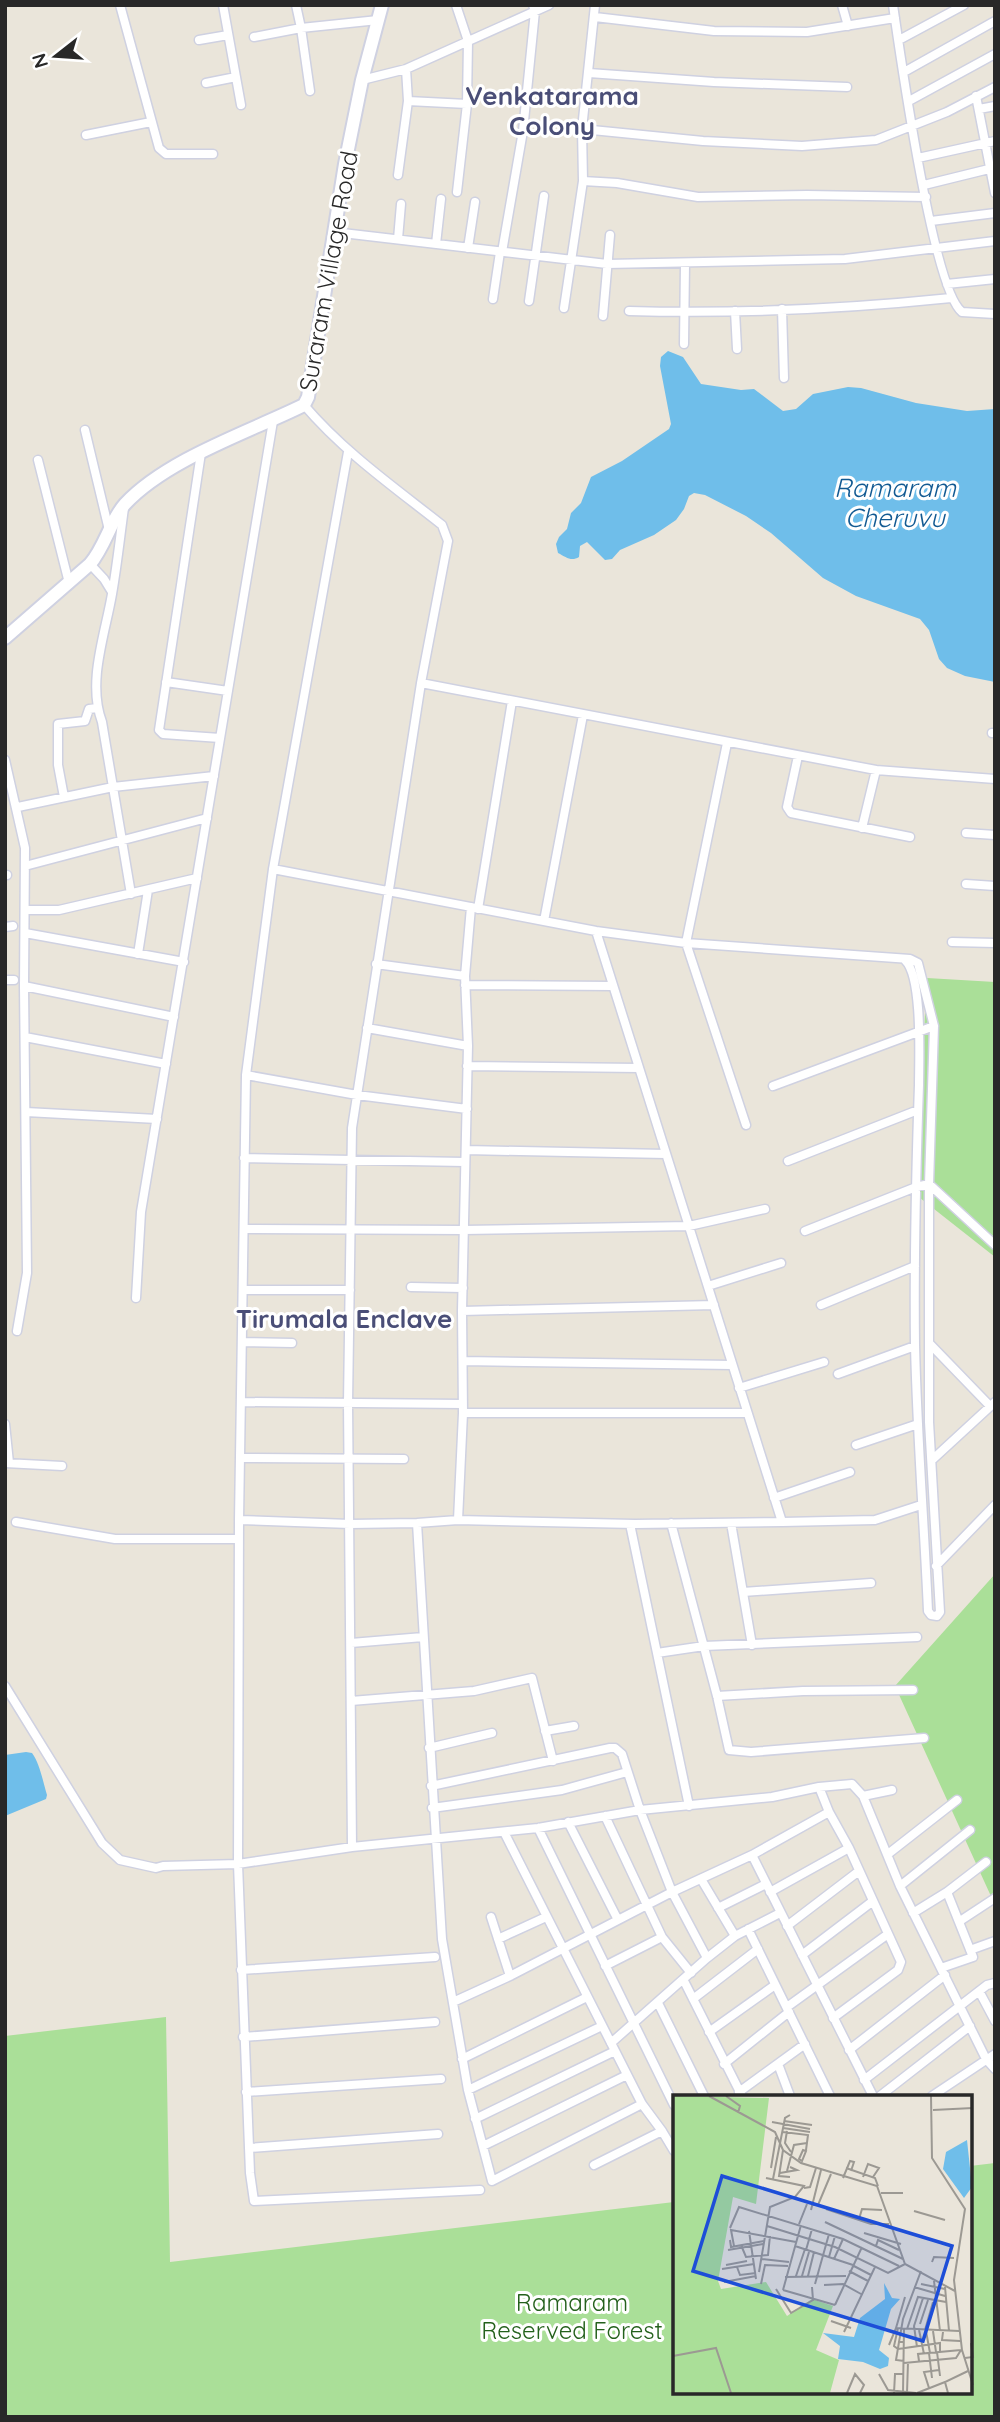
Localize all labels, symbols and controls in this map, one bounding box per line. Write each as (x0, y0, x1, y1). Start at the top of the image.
north arrow (21, 21, 91, 91)
text: N (26, 51, 53, 71)
district label: Venkatarama Colony (465, 79, 639, 142)
street label: Suraram Village Road (292, 149, 364, 393)
water label: Ramaram Cheruvu (834, 471, 957, 534)
district label: Tirumala Enclave (236, 1302, 452, 1335)
inset map (673, 2095, 972, 2394)
park label: Ramaram Reserved Forest (481, 2287, 663, 2345)

